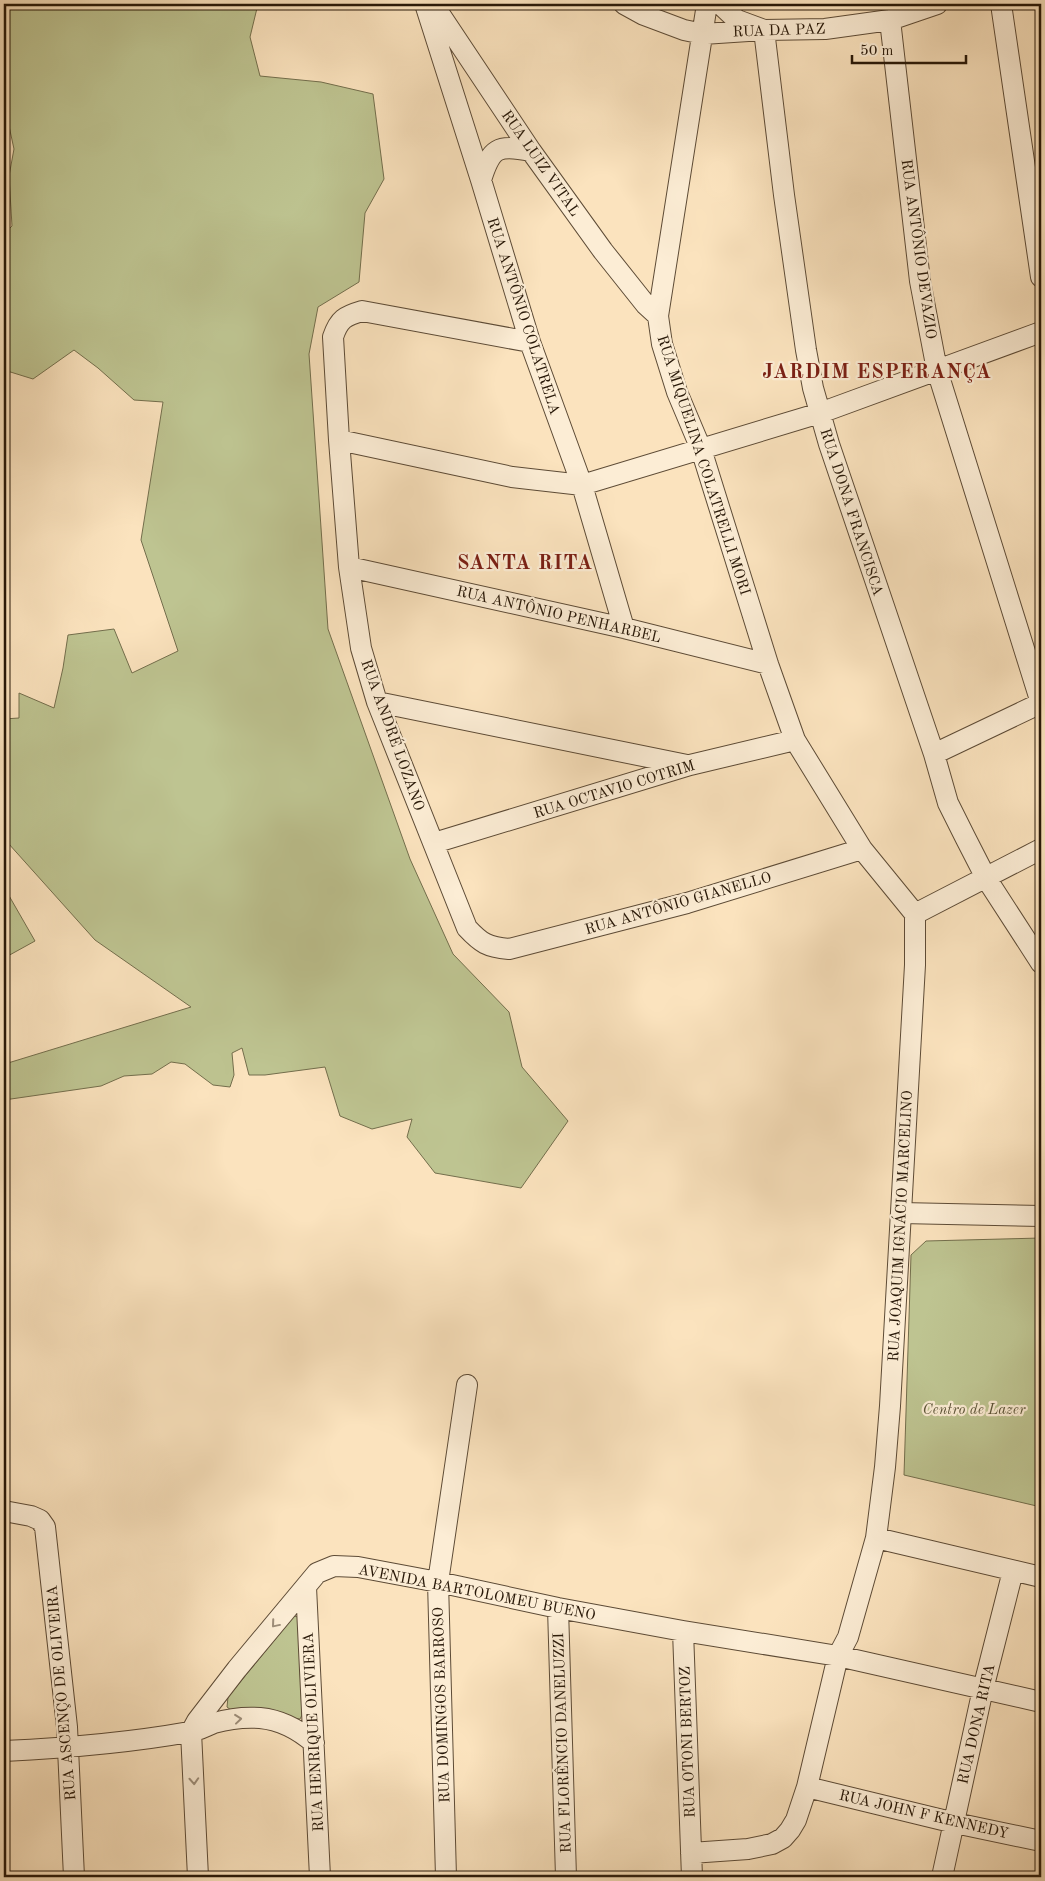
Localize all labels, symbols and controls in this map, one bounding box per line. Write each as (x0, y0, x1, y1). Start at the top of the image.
street label: RUA DA PAZ (732, 22, 826, 41)
scale bar (852, 32, 966, 64)
text: 50 m (860, 44, 894, 59)
street label: RUA LUIZ VITAL (498, 108, 582, 220)
street label: RUA ANTÔNIO DEVAZIO (897, 158, 941, 340)
street label: RUA ANTÔNIO COLATRELA (484, 215, 565, 418)
street label: RUA MIQUELINA COLATRELLI MORI (653, 334, 752, 597)
district label: JARDIM ESPERANÇA (762, 363, 992, 383)
street label: RUA DONA FRANCISCA (816, 427, 885, 598)
district label: SANTA RITA (457, 554, 593, 574)
street label: RUA ANTÔNIO PENHARBEL (455, 582, 663, 646)
street label: RUA ANDRÉ LOZANO (357, 657, 429, 813)
street label: RUA OCTAVIO COTRIM (532, 759, 697, 822)
street label: RUA ANTÔNIO GIANELLO (583, 868, 773, 938)
street label: RUA JOAQUIM IGNÁCIO MARCELINO (884, 1090, 916, 1362)
park label: Centro de Lazer (923, 1403, 1026, 1418)
street label: AVENIDA BARTOLOMEU BUENO (357, 1563, 597, 1624)
street label: RUA ASCENÇO DE OLIVEIRA (46, 1584, 79, 1801)
street label: RUA DOMINGOS BARROSO (432, 1607, 453, 1803)
one-way arrow (272, 1619, 281, 1628)
street label: RUA HENRIQUE OLIVIERA (302, 1631, 327, 1832)
street label: RUA FLORÊNCIO DANELUZZI (549, 1632, 575, 1854)
street label: RUA DONA RITA (956, 1662, 999, 1786)
street label: RUA OTONI BERTOZ (678, 1666, 699, 1818)
one-way arrow (235, 1714, 243, 1725)
one-way arrow (188, 1777, 199, 1785)
street label: RUA JOHN F KENNEDY (837, 1789, 1010, 1842)

